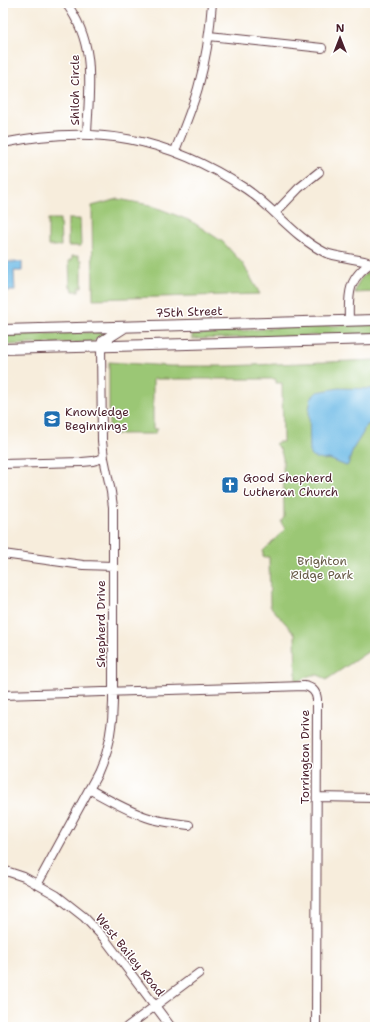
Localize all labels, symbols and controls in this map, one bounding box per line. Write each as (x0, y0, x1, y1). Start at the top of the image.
north arrow (320, 18, 360, 58)
text: N (336, 21, 345, 36)
street label: Shiloh Circle (67, 54, 83, 126)
street label: 75th Street (155, 303, 223, 321)
place label: Knowledge Beginnings (65, 404, 129, 434)
school or university icon: Knowledge Beginnings (42, 409, 62, 429)
place label: Good Shepherd Lutheran Church (243, 470, 338, 500)
church icon: Good Shepherd Lutheran Church (220, 475, 240, 495)
park label: Brighton Ridge Park (291, 553, 354, 583)
street label: Shepherd Drive (93, 580, 109, 668)
street label: Torrington Drive (297, 710, 313, 804)
street label: West Bailey Road (92, 910, 168, 1000)

